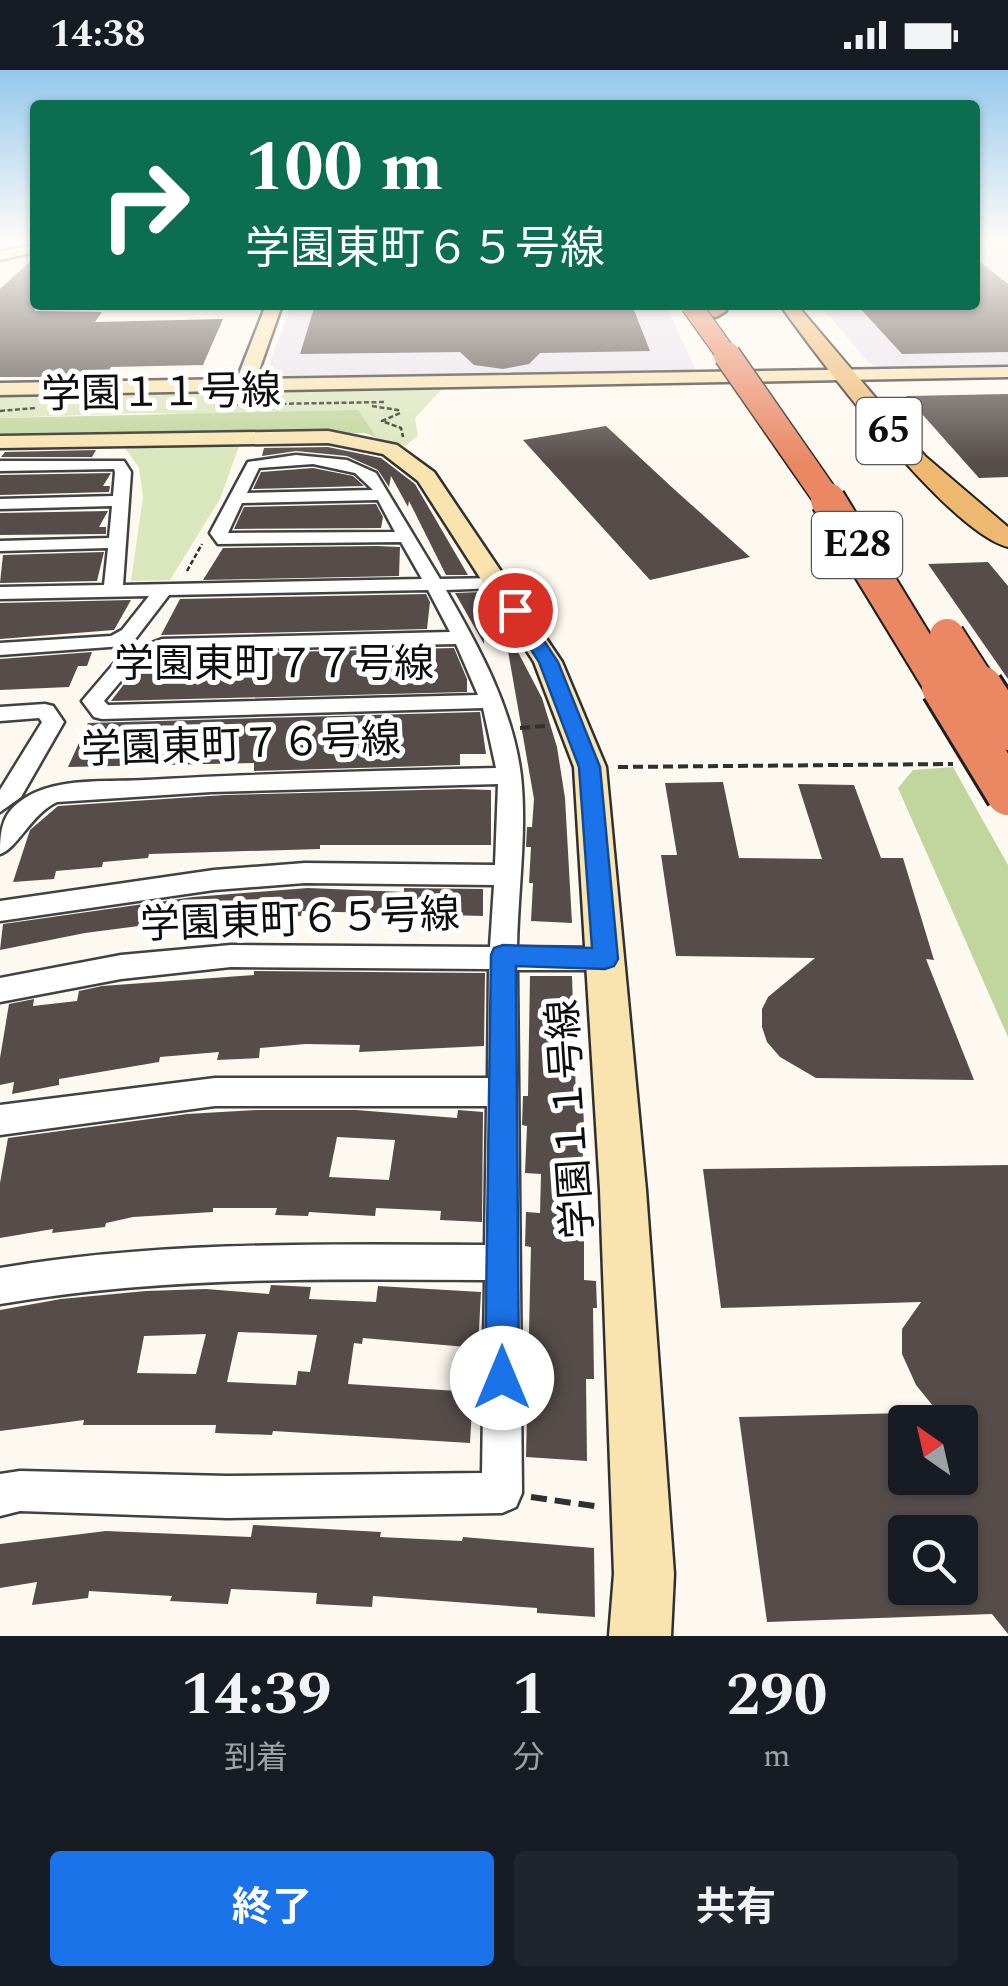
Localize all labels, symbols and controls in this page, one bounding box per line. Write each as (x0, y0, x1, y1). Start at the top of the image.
text: 14:38 (50, 6, 145, 64)
text: 100 m (245, 115, 443, 221)
icon: right (80, 140, 210, 270)
text: 学園東町６５号線 (245, 215, 605, 284)
street label: 学園１１号線 (40, 361, 282, 427)
road number: 65 (856, 398, 922, 464)
road number: E28 (812, 512, 902, 578)
pin (473, 568, 558, 653)
icon: arrive (488, 583, 543, 638)
street label: 学園東町７７号線 (114, 635, 434, 696)
street label: 学園東町７６号線 (80, 710, 402, 782)
street label: 学園東町６５号線 (139, 885, 461, 957)
street label: 学園１１号線 (533, 997, 611, 1241)
position arrow (450, 1326, 554, 1430)
north arrow (888, 1405, 978, 1495)
map controls (888, 1405, 978, 1605)
button: search (888, 1515, 978, 1605)
text: 14:39 (181, 1649, 331, 1741)
text: 1 (512, 1649, 546, 1741)
text: 290 (726, 1650, 827, 1742)
text: m (763, 1732, 791, 1781)
text: 到着 (224, 1734, 288, 1783)
text: 分 (513, 1734, 545, 1783)
button: 終了 (50, 1851, 494, 1966)
button: 共有 (514, 1851, 958, 1966)

